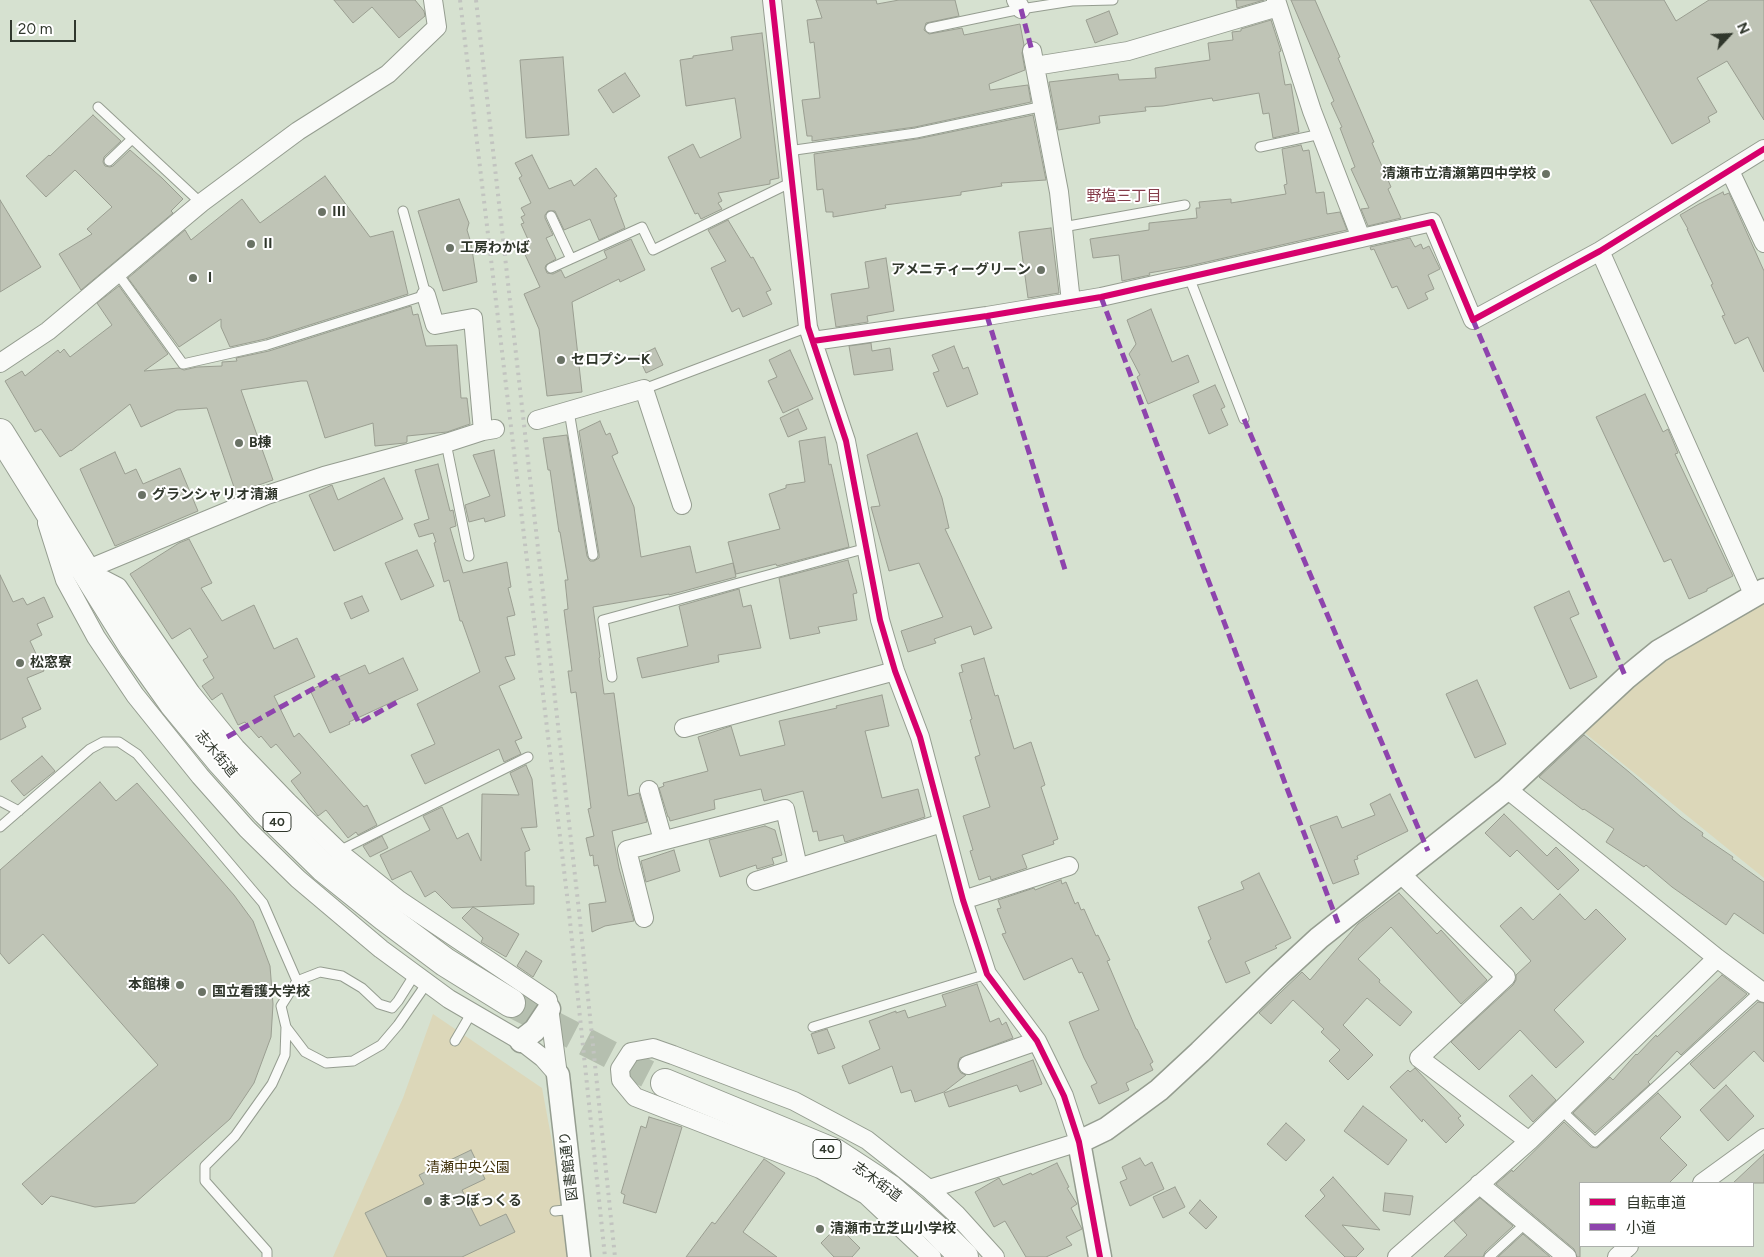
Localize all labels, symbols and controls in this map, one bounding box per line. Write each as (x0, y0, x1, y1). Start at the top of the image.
scale bar (12, 10, 79, 42)
north arrow (1704, 10, 1754, 60)
text: 20 m (18, 20, 52, 38)
text: N (1733, 20, 1753, 37)
place label: 清瀬市立清瀬第四中学校 (1382, 166, 1536, 182)
marker: 清瀬市立清瀬第四中学校 (1540, 168, 1552, 180)
district label: 野塩三丁目 (1087, 188, 1161, 206)
place label: Ⅲ (332, 204, 346, 220)
marker: Ⅲ (316, 206, 328, 218)
place label: Ⅱ (261, 236, 275, 252)
marker: Ⅱ (245, 238, 257, 250)
place label: 工房わかば (460, 240, 530, 256)
marker: 工房わかば (444, 242, 456, 254)
place label: アメニティーグリーン (891, 262, 1031, 278)
marker: アメニティーグリーン (1035, 264, 1047, 276)
place label: Ⅰ (203, 270, 217, 286)
marker: Ⅰ (187, 272, 199, 284)
place label: セロプシーK (571, 352, 650, 368)
marker: セロプシーK (555, 354, 567, 366)
place label: B棟 (249, 435, 272, 451)
marker: B棟 (233, 437, 245, 449)
place label: グランシャリオ清瀬 (152, 487, 278, 503)
marker: グランシャリオ清瀬 (136, 489, 148, 501)
place label: 松窓寮 (30, 655, 72, 671)
marker: 松窓寮 (14, 657, 26, 669)
street label: 志木街道 (192, 727, 240, 781)
road number: 40 (263, 812, 291, 832)
place label: 本館棟 (128, 977, 170, 993)
marker: 本館棟 (174, 979, 186, 991)
place label: 国立看護大学校 (212, 984, 310, 1000)
marker: 国立看護大学校 (196, 986, 208, 998)
street label: 図書館通り (556, 1130, 582, 1202)
road number: 40 (813, 1140, 841, 1158)
street label: 志木街道 (849, 1159, 905, 1205)
park label: 清瀬中央公園 (426, 1160, 510, 1176)
legend (1579, 1182, 1754, 1247)
place label: まつぼっくる (438, 1193, 522, 1209)
text: 自転車道 (1626, 1194, 1686, 1212)
marker: まつぼっくる (422, 1195, 434, 1207)
text: 小道 (1626, 1219, 1656, 1237)
place label: 清瀬市立芝山小学校 (830, 1221, 956, 1237)
marker: 清瀬市立芝山小学校 (814, 1223, 826, 1235)

